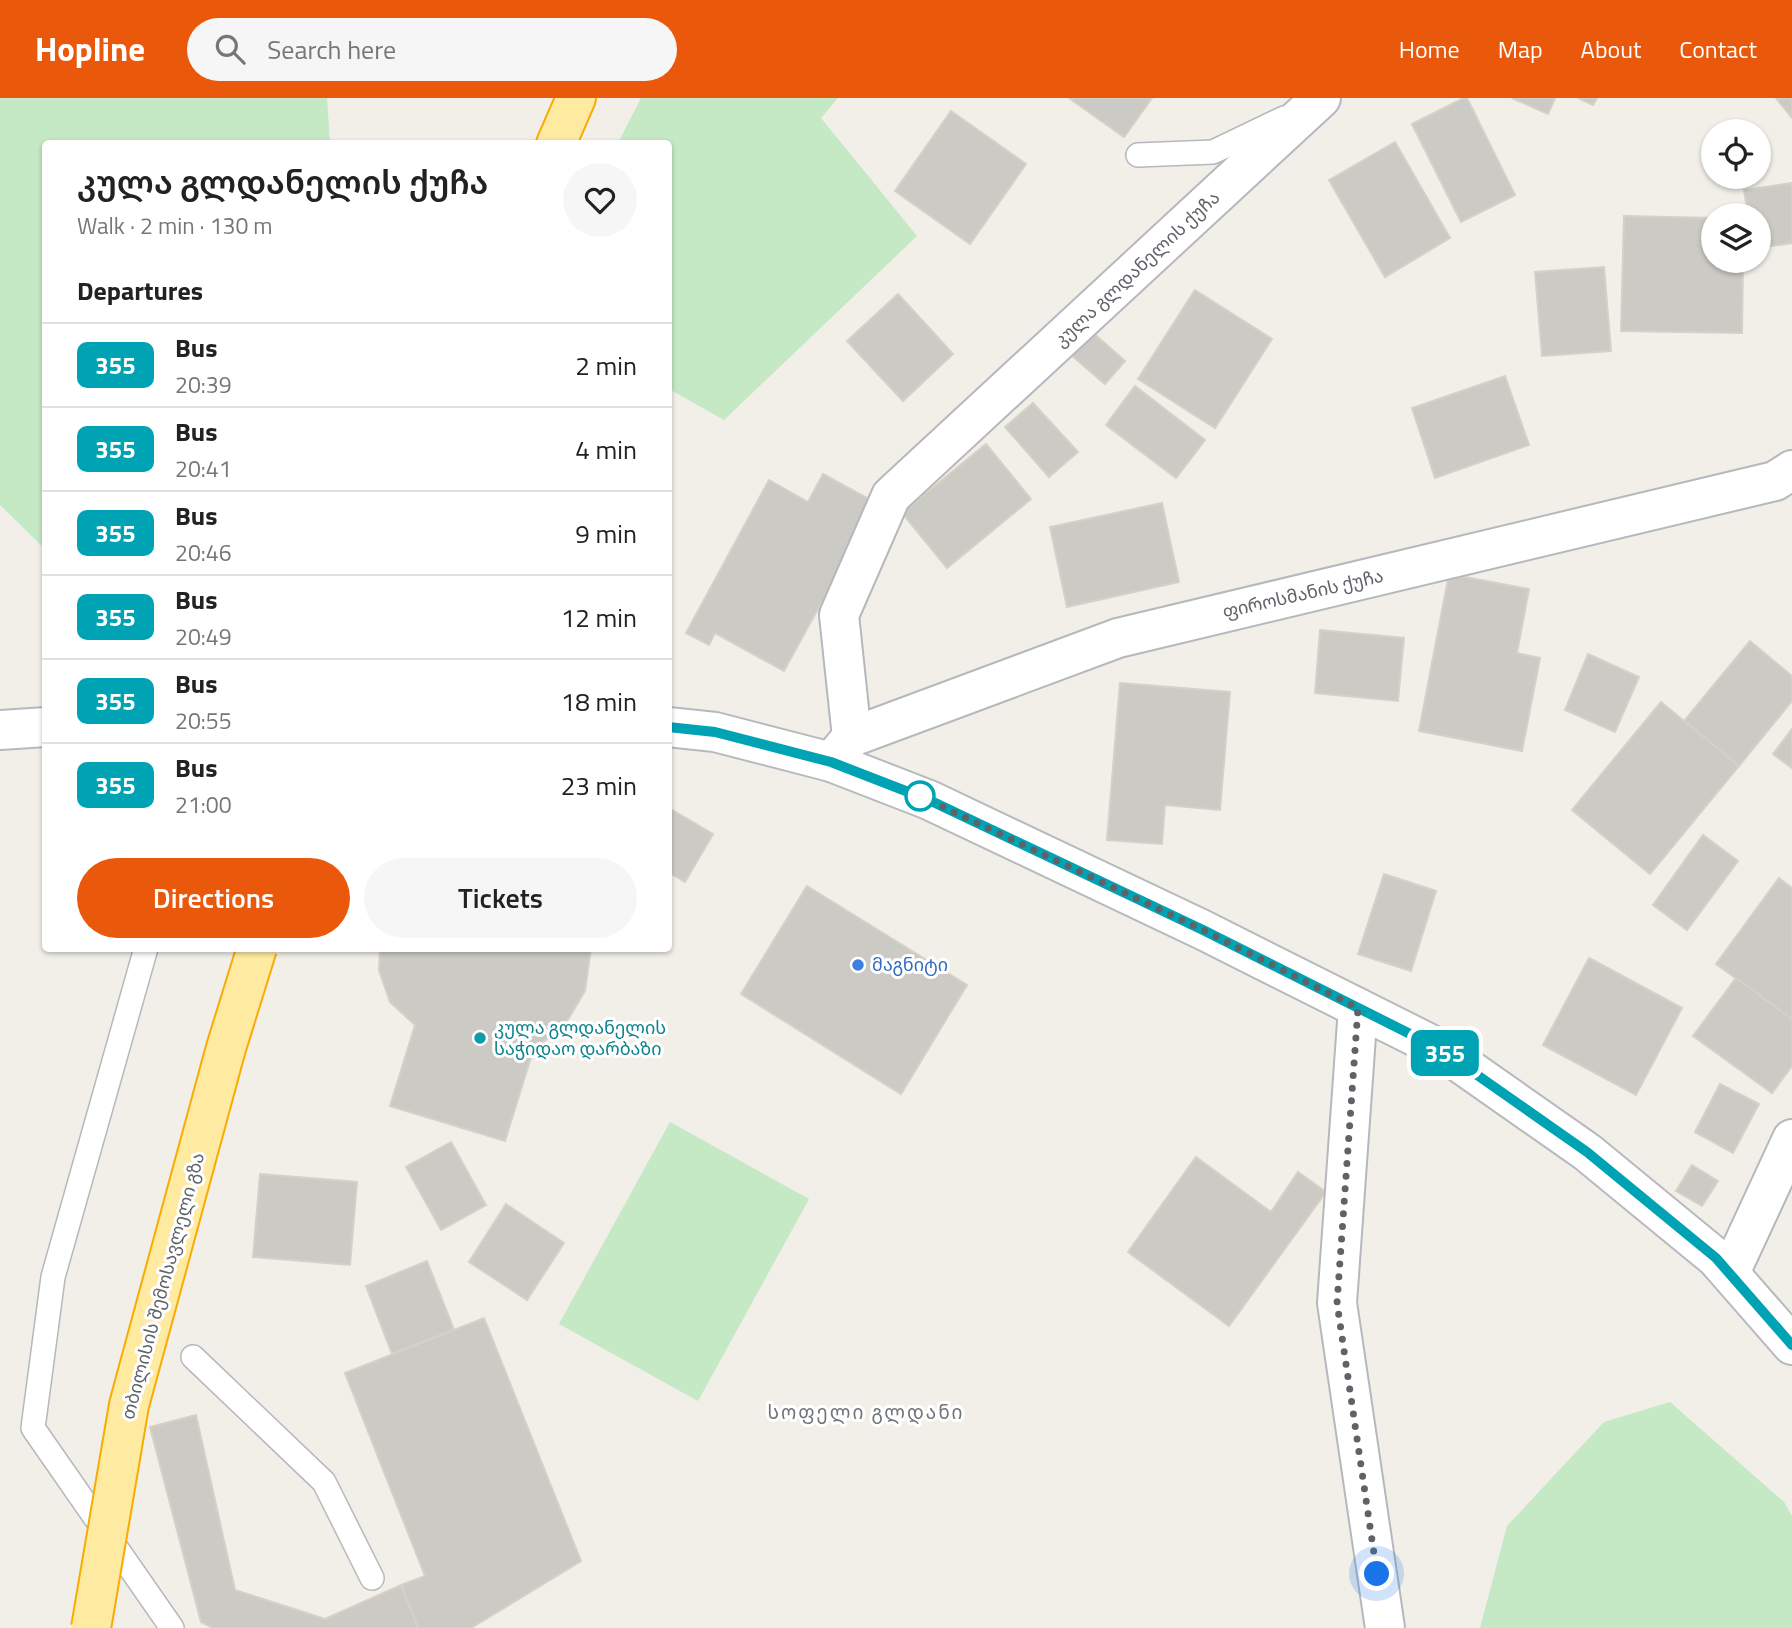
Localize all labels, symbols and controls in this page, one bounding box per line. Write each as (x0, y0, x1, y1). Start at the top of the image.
search box (187, 18, 677, 81)
text: Hopline (35, 24, 145, 74)
icon: search (211, 30, 249, 68)
text: Search here (267, 30, 396, 69)
text: Home (1399, 31, 1460, 67)
text: Map (1498, 31, 1543, 67)
text: About (1581, 31, 1641, 67)
text: Contact (1679, 31, 1757, 67)
map controls (1701, 119, 1771, 273)
button: locate (1701, 119, 1771, 189)
text: კულა გლდანელის ქუჩა (77, 157, 488, 207)
button: heart (563, 163, 637, 237)
street label: კულა გლდანელის ქუჩა (1048, 184, 1226, 353)
button: layers (1701, 203, 1771, 273)
text: Walk · 2 min · 130 m (77, 208, 273, 243)
text: Departures (77, 271, 203, 310)
text: Bus (175, 328, 217, 367)
text: 2 min (575, 346, 637, 385)
text: 355 (95, 347, 136, 383)
text: 20:39 (175, 367, 232, 402)
text: Bus (175, 412, 217, 451)
text: 4 min (575, 430, 637, 469)
text: 355 (95, 431, 136, 467)
text: 20:41 (175, 451, 232, 486)
text: Bus (175, 496, 217, 535)
text: 9 min (575, 514, 637, 553)
text: 355 (95, 515, 136, 551)
text: 20:46 (175, 535, 232, 570)
street label: ფიროსმანის ქუჩა (1220, 562, 1386, 625)
text: Bus (175, 580, 217, 619)
text: 12 min (561, 598, 637, 637)
text: 355 (95, 599, 136, 635)
text: 20:49 (175, 619, 232, 654)
text: Bus (175, 664, 217, 703)
text: 18 min (561, 682, 637, 721)
text: 355 (95, 683, 136, 719)
text: 20:55 (175, 703, 232, 738)
text: Bus (175, 748, 217, 787)
text: 23 min (561, 766, 637, 805)
text: 355 (95, 767, 136, 803)
unlabelled marker (905, 781, 935, 811)
text: 21:00 (175, 787, 232, 822)
button: Directions (77, 858, 350, 938)
button: Tickets (364, 858, 637, 938)
place label: მაგნიტი (872, 951, 948, 978)
marker: მაგნიტი (850, 957, 866, 973)
place label: კულა გლდანელის საჭიდაო დარბაზი (494, 1014, 666, 1062)
marker: კულა გლდანელის საჭიდაო დარბაზი (472, 1030, 488, 1046)
line badge: 355 (1405, 1030, 1485, 1076)
text: 355 (1425, 1035, 1465, 1071)
street label: თბილისის შემოსავლელი გზა (114, 1150, 211, 1422)
district label: სოფელი გლდანი (767, 1397, 965, 1426)
your location (1359, 1556, 1394, 1591)

